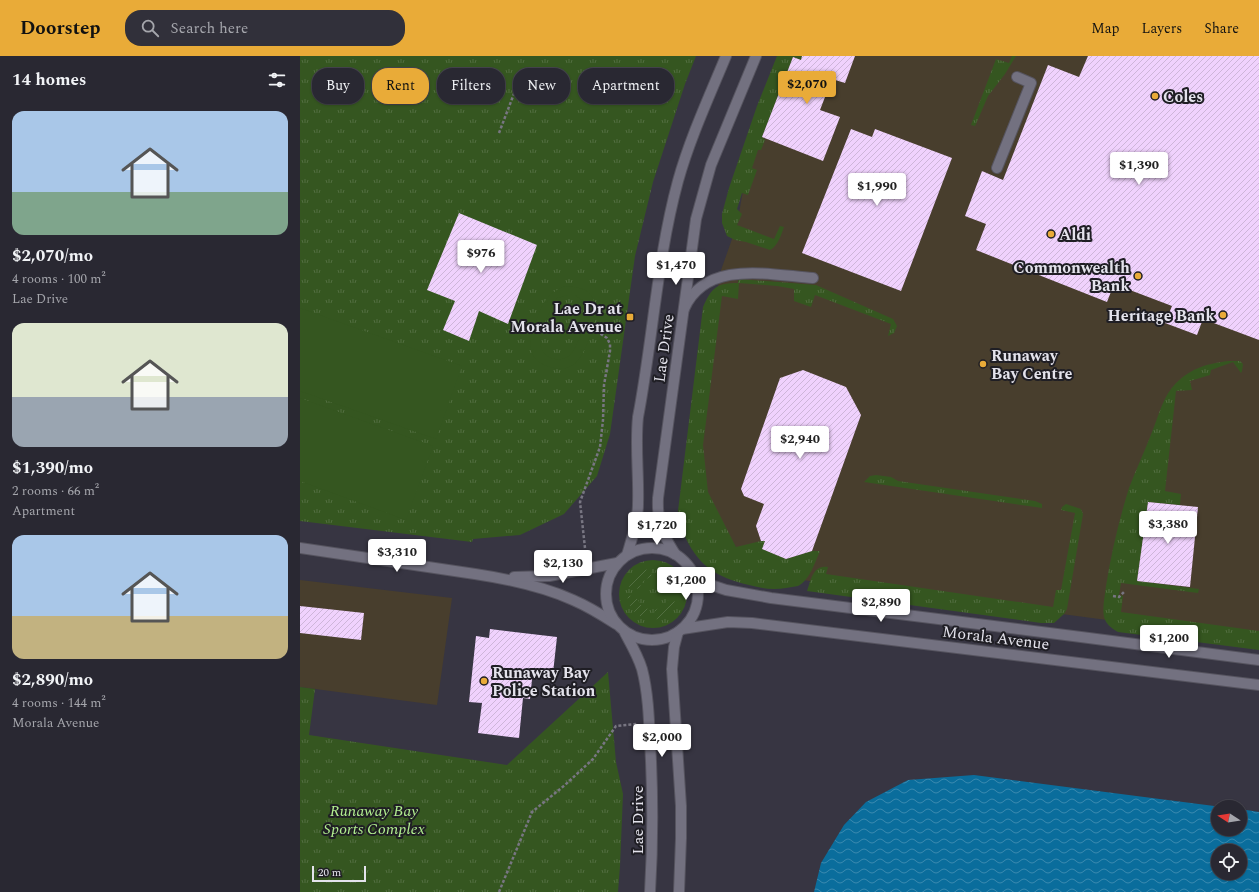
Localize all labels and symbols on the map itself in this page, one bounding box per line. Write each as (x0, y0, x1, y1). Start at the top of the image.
pin: $2,070 (774, 71, 840, 105)
place label: Coles (1163, 85, 1203, 109)
marker: Coles (1150, 91, 1160, 101)
pin: $1,390 (1106, 152, 1172, 186)
pin: $1,990 (844, 173, 910, 207)
place label: Aldi (1059, 223, 1091, 247)
marker: Aldi (1046, 229, 1056, 239)
pin: $976 (457, 240, 505, 274)
pin: $1,470 (643, 252, 709, 286)
place label: Commonwealth Bank (1013, 256, 1130, 298)
marker: Commonwealth Bank (1133, 271, 1143, 281)
place label: Lae Dr at Morala Avenue (510, 297, 622, 339)
place label: Heritage Bank (1107, 304, 1215, 328)
marker: Heritage Bank (1218, 310, 1228, 320)
marker: Lae Dr at Morala Avenue (625, 312, 635, 322)
street label: Lae Drive (647, 312, 681, 384)
place label: Runaway Bay Centre (991, 344, 1073, 386)
marker: Runaway Bay Centre (978, 359, 988, 369)
pin: $2,940 (767, 426, 833, 460)
pin: $3,380 (1135, 511, 1201, 545)
pin: $1,720 (624, 512, 690, 546)
pin: $3,310 (364, 539, 430, 573)
pin: $2,130 (530, 550, 596, 584)
pin: $1,200 (653, 567, 719, 601)
pin: $2,890 (848, 589, 914, 623)
street label: Morala Avenue (941, 620, 1051, 656)
pin: $1,200 (1136, 625, 1202, 659)
place label: Runaway Bay Police Station (492, 661, 595, 703)
marker: Runaway Bay Police Station (479, 676, 489, 686)
pin: $2,000 (629, 724, 695, 758)
street label: Lae Drive (626, 786, 650, 854)
park label: Runaway Bay Sports Complex (323, 799, 425, 841)
north arrow (1211, 800, 1247, 836)
scale bar (312, 864, 366, 883)

